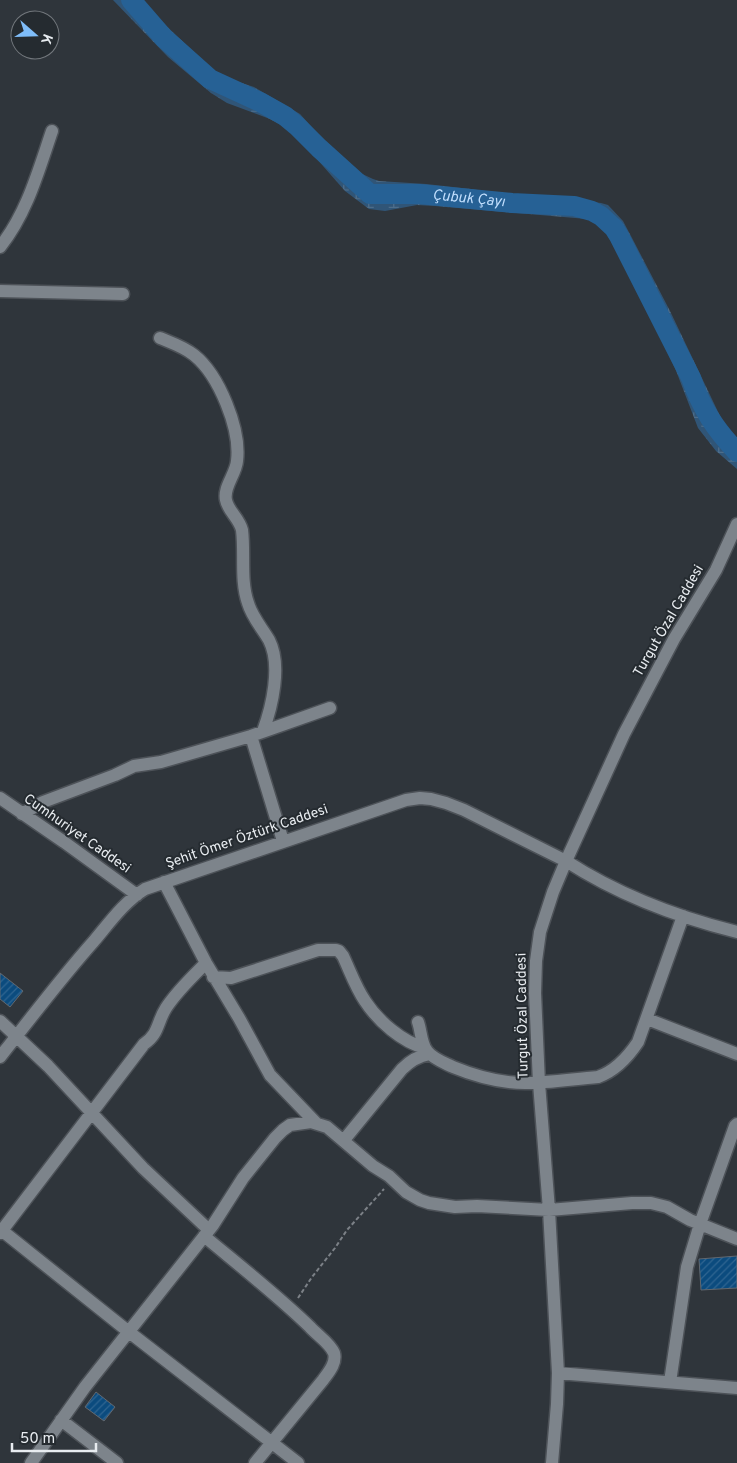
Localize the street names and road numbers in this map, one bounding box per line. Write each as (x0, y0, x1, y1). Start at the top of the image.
street label: Turgut Özal Caddesi (629, 562, 708, 680)
street label: Cumhuriyet Caddesi (20, 791, 134, 877)
street label: Şehit Ömer Öztürk Caddesi (163, 800, 330, 873)
street label: Turgut Özal Caddesi (512, 953, 533, 1079)

